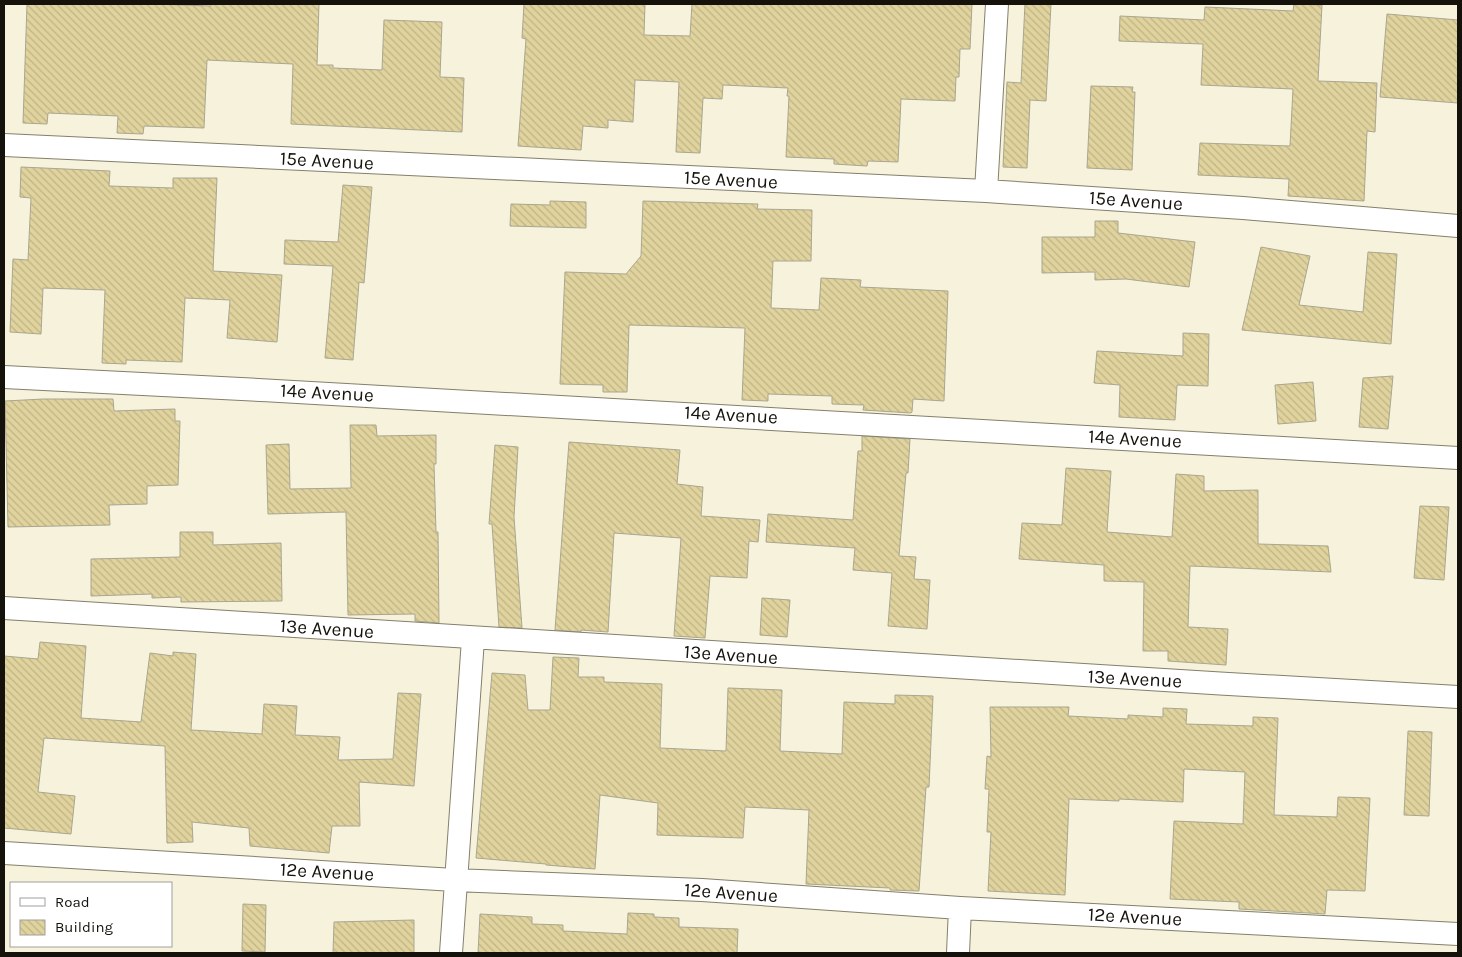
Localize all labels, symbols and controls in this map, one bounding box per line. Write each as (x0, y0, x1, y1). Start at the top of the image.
street label: 15e Avenue (280, 148, 374, 174)
street label: 15e Avenue (684, 167, 778, 193)
street label: 15e Avenue (1088, 187, 1184, 215)
street label: 14e Avenue (280, 380, 374, 406)
street label: 14e Avenue (684, 402, 778, 428)
street label: 14e Avenue (1088, 426, 1182, 452)
street label: 13e Avenue (279, 615, 375, 643)
street label: 13e Avenue (683, 641, 779, 669)
street label: 13e Avenue (1087, 666, 1183, 692)
street label: 12e Avenue (279, 859, 375, 885)
street label: 12e Avenue (683, 879, 779, 907)
legend (10, 882, 172, 947)
text: Road (55, 893, 90, 911)
street label: 12e Avenue (1087, 904, 1183, 930)
text: Building (55, 918, 113, 936)

